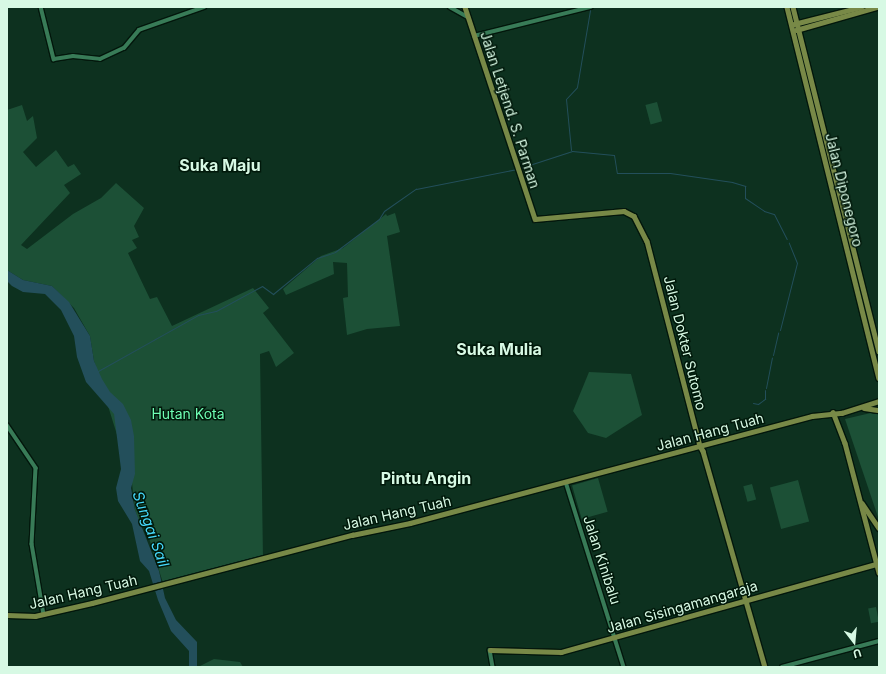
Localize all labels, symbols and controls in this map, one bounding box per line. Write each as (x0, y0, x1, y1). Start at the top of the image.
street label: Jalan Letjend. S. Parman (477, 29, 543, 191)
street label: Jalan Diponegoro (822, 131, 866, 249)
district label: Suka Maju (179, 155, 261, 175)
street label: Jalan Dokter Sutomo (660, 274, 710, 412)
district label: Suka Mulia (456, 339, 542, 359)
park label: Hutan Kota (151, 406, 225, 422)
street label: Jalan Hang Tuah (654, 410, 766, 454)
district label: Pintu Angin (381, 468, 471, 488)
water label: Sungai Sail (129, 488, 173, 570)
street label: Jalan Hang Tuah (341, 492, 453, 534)
street label: Jalan Kinibalu (580, 514, 624, 606)
street label: Jalan Hang Tuah (27, 571, 139, 613)
street label: Jalan Sisingamangaraja (605, 577, 759, 637)
north arrow (834, 622, 874, 662)
text: U (852, 646, 863, 661)

